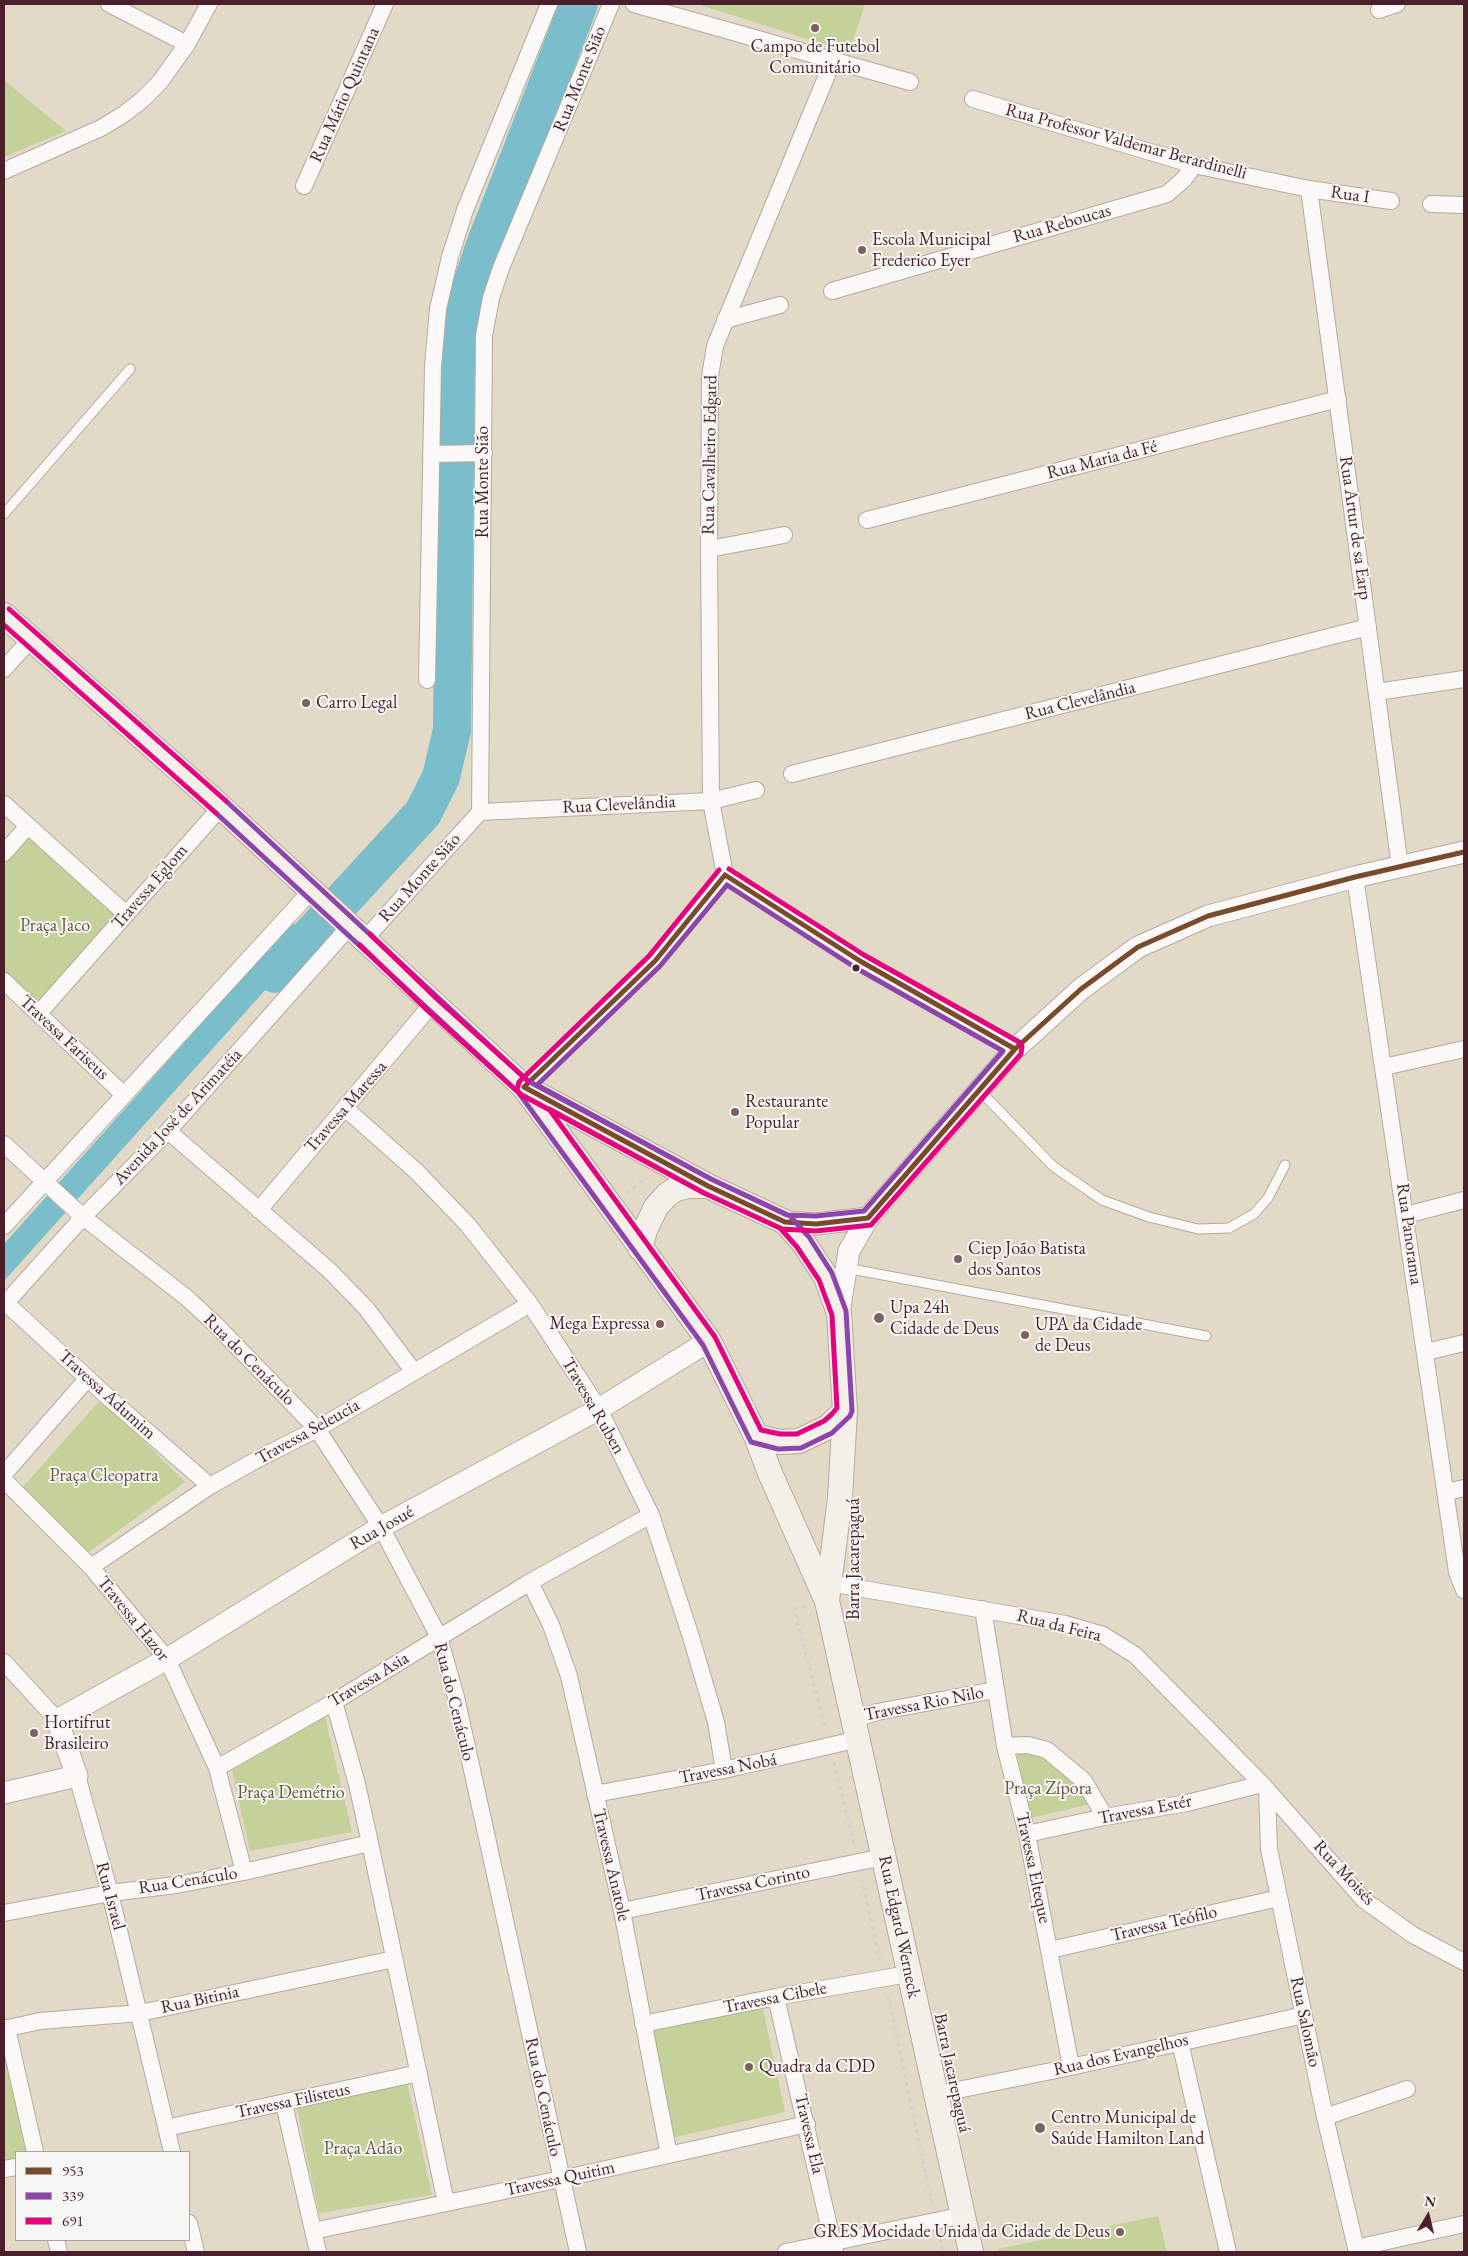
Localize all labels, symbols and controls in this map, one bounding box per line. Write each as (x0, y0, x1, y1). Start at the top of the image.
marker: Campo de Futebol Comunitário (809, 22, 821, 34)
street label: Rua Monte Sião (549, 23, 611, 135)
street label: Rua Mário Quintana (305, 24, 385, 166)
place label: Campo de Futebol Comunitário (750, 36, 880, 78)
street label: Rua Professor Valdemar Berardinelli (1003, 99, 1249, 185)
street label: Rua I (1329, 182, 1371, 208)
street label: Rua Reboucas (1011, 200, 1113, 248)
place label: Escola Municipal Frederico Eyer (872, 229, 991, 272)
marker: Escola Municipal Frederico Eyer (856, 244, 868, 256)
street label: Rua Cavalheiro Edgard (698, 375, 722, 535)
street label: Rua Monte Sião (472, 426, 494, 538)
street label: Rua Maria da Fé (1045, 436, 1159, 484)
street label: Rua Artur de sa Earp (1334, 455, 1376, 601)
street label: Rua Clevelândia (1022, 677, 1138, 725)
place label: Carro Legal (316, 692, 397, 714)
marker: Carro Legal (300, 697, 312, 709)
street label: Rua Clevelândia (562, 791, 676, 819)
street label: Rua Monte Sião (374, 829, 466, 927)
street label: Travessa Eglom (107, 840, 193, 934)
park label: Praça Jaco (20, 915, 90, 937)
unlabelled marker (851, 963, 861, 973)
street label: Travessa Fariseus (15, 991, 113, 1085)
street label: Avenida José de Arimatéia (109, 1044, 247, 1190)
street label: Travessa Maressa (300, 1057, 392, 1157)
place label: Restaurante Popular (745, 1091, 828, 1134)
marker: Restaurante Popular (729, 1106, 741, 1118)
street label: Rua Panorama (1391, 1182, 1427, 1286)
place label: Ciep João Batista dos Santos (968, 1238, 1086, 1280)
marker: Ciep João Batista dos Santos (952, 1253, 964, 1265)
place label: Upa 24h Cidade de Deus (890, 1297, 999, 1340)
street label: Rua do Cenáculo (198, 1309, 300, 1411)
marker: Upa 24h Cidade de Deus (872, 1311, 886, 1325)
place label: Mega Expressa (549, 1313, 650, 1335)
place label: UPA da Cidade de Deus (1035, 1314, 1142, 1356)
marker: Mega Expressa (654, 1318, 666, 1330)
marker: UPA da Cidade de Deus (1019, 1329, 1031, 1341)
street label: Travessa Adumim (54, 1346, 160, 1444)
street label: Travessa Ruben (557, 1354, 629, 1458)
street label: Travessa Seleucia (252, 1395, 364, 1469)
park label: Praça Cleopatra (50, 1465, 158, 1487)
street label: Barra Jacarepaguá (843, 1498, 865, 1620)
street label: Rua Josué (346, 1501, 418, 1555)
street label: Travessa Hazor (92, 1572, 174, 1666)
street label: Rua da Feira (1015, 1605, 1103, 1647)
street label: Rua do Cenáculo (429, 1641, 479, 1763)
street label: Travessa Asia (325, 1648, 413, 1712)
street label: Travessa Rio Nilo (862, 1682, 986, 1726)
place label: Hortifrut Brasileiro (44, 1712, 110, 1755)
marker: Hortifrut Brasileiro (28, 1727, 40, 1739)
street label: Travessa Nobá (677, 1749, 779, 1789)
park label: Praça Zípora (1004, 1778, 1092, 1800)
park label: Praça Demétrio (237, 1782, 345, 1804)
street label: Travessa Estér (1097, 1790, 1193, 1830)
street label: Travessa Anatole (588, 1807, 634, 1923)
street label: Travessa Elteque (1011, 1811, 1055, 1925)
street label: Rua Moisés (1309, 1836, 1379, 1910)
street label: Rua Edgard Werneck (873, 1854, 925, 2000)
street label: Rua Israel (91, 1860, 129, 1932)
street label: Travessa Corinto (694, 1861, 812, 1907)
street label: Rua Cenáculo (137, 1863, 239, 1899)
street label: Travessa Teófilo (1109, 1901, 1219, 1947)
street label: Rua Salomão (1285, 1975, 1325, 2069)
street label: Travessa Cibele (722, 1977, 828, 2019)
street label: Rua Bitinia (159, 1981, 241, 2019)
street label: Barra Jacarepaguá (929, 2011, 975, 2135)
street label: Rua dos Evangelhos (1052, 2029, 1190, 2081)
street label: Rua do Cenáculo (520, 2035, 566, 2159)
place label: Quadra da CDD (759, 2056, 875, 2078)
marker: Quadra da CDD (743, 2061, 755, 2073)
street label: Travessa Filisteus (234, 2078, 352, 2124)
street label: Travessa Ela (789, 2092, 829, 2176)
place label: Centro Municipal de Saúde Hamilton Land (1051, 2107, 1204, 2150)
marker: Centro Municipal de Saúde Hamilton Land (1033, 2121, 1047, 2135)
park label: Praça Adão (324, 2138, 402, 2160)
legend (15, 2151, 190, 2241)
street label: Travessa Quitim (503, 2157, 617, 2201)
text: 953 (62, 2161, 84, 2180)
text: 339 (62, 2186, 84, 2205)
north arrow (1403, 2191, 1453, 2241)
text: N (1423, 2191, 1437, 2211)
text: 691 (62, 2211, 84, 2230)
place label: GRES Mocidade Unida da Cidade de Deus (814, 2221, 1110, 2243)
marker: GRES Mocidade Unida da Cidade de Deus (1114, 2226, 1126, 2238)

